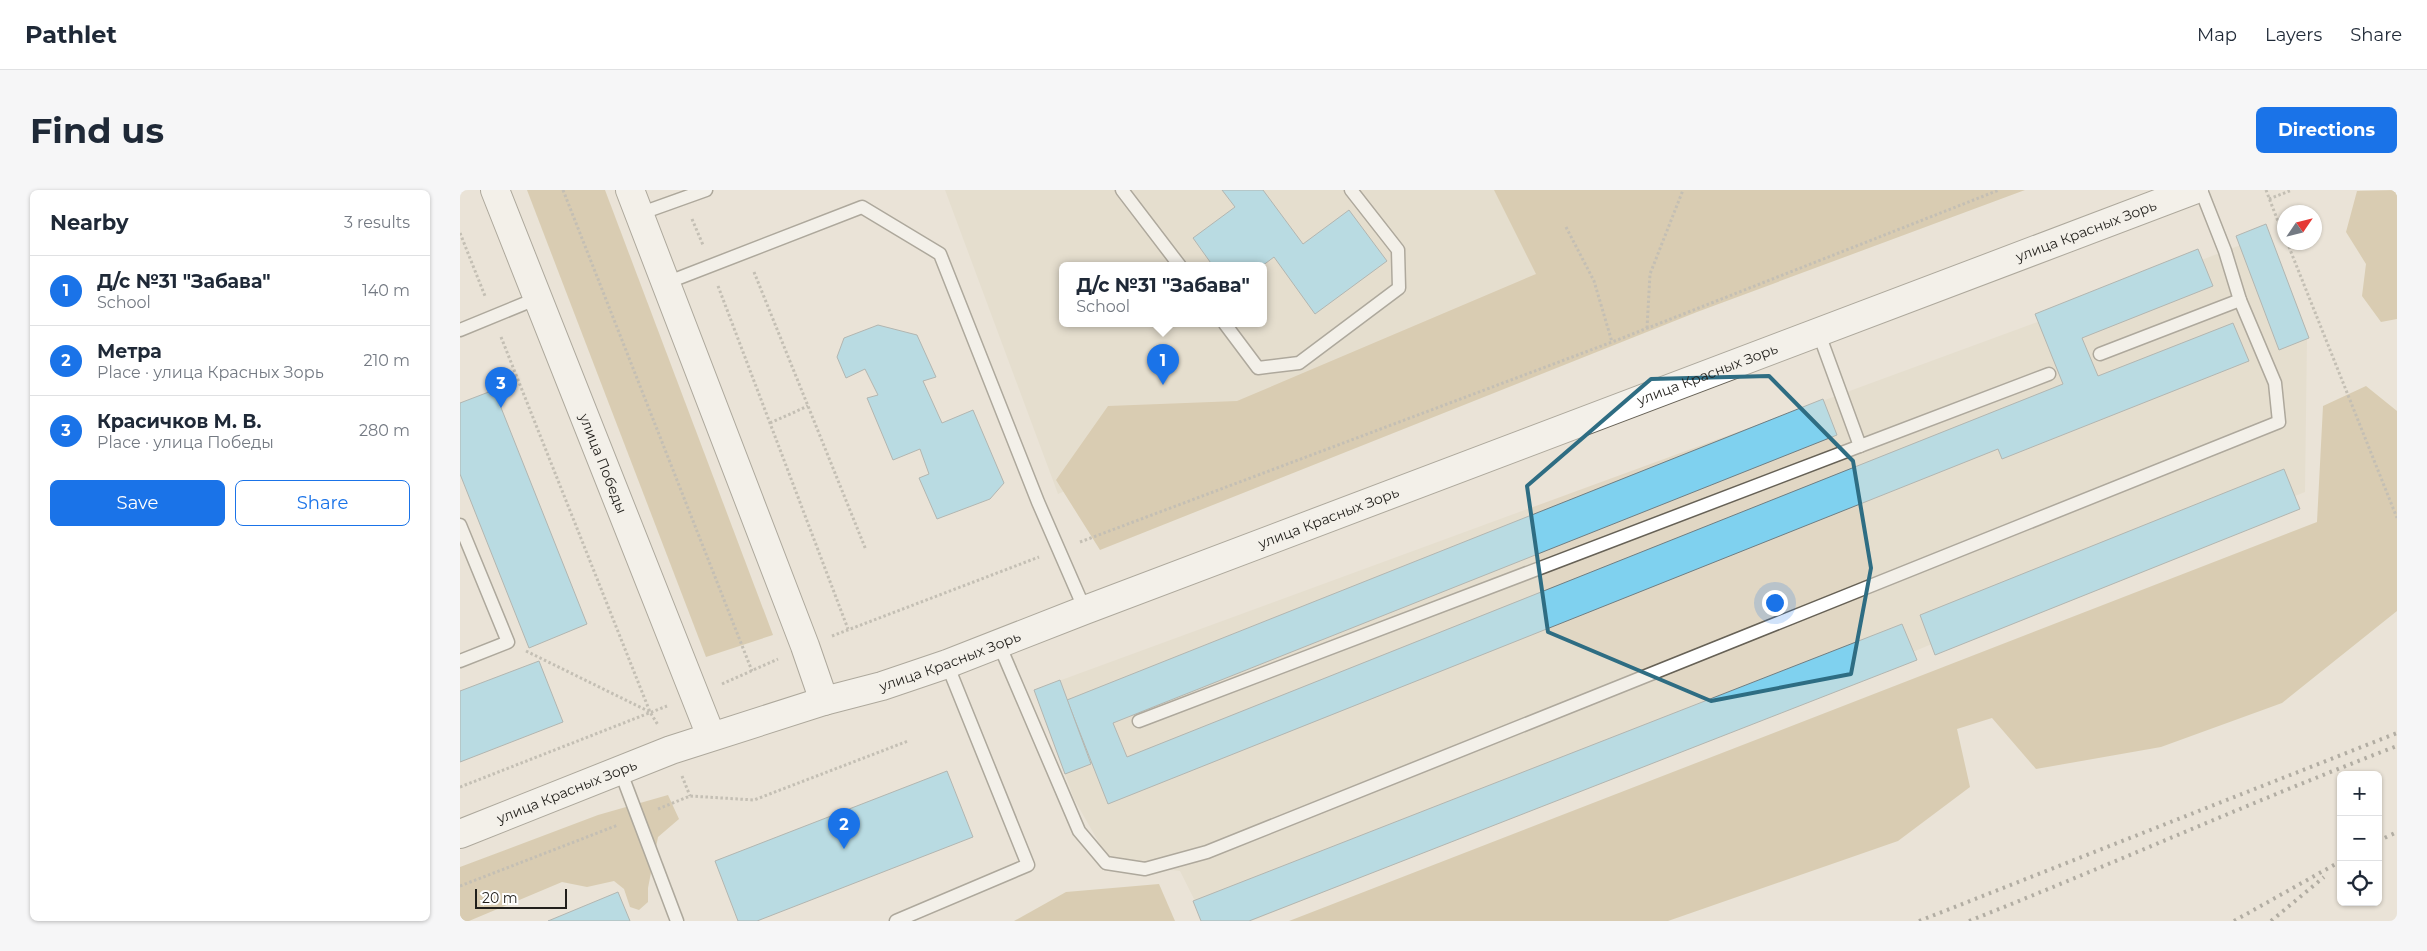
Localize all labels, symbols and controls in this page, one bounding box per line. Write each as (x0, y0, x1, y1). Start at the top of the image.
text: Pathlet (25, 20, 117, 49)
text: Map (2197, 24, 2237, 46)
text: Layers (2265, 24, 2322, 46)
text: Share (2350, 24, 2402, 46)
button: Directions (2256, 107, 2397, 153)
text: Find us (30, 109, 164, 152)
street label: улица Красных Зорь (2012, 196, 2159, 266)
north arrow (2277, 205, 2322, 250)
text: Nearby (50, 210, 129, 235)
text: 3 results (344, 213, 410, 232)
popup (1059, 262, 1267, 327)
text: Д/с №31 "Забава" (97, 270, 271, 293)
text: Д/с №31 "Забава" (1076, 274, 1250, 297)
text: 1 (63, 281, 69, 300)
text: 140 m (362, 281, 410, 300)
text: School (97, 293, 151, 312)
text: School (1076, 297, 1130, 316)
street label: улица Красных Зорь (1633, 339, 1781, 410)
text: Метра (97, 340, 162, 363)
pin: 1 (1147, 344, 1179, 385)
text: 2 (61, 351, 71, 370)
text: 210 m (363, 351, 410, 370)
text: Place · улица Красных Зорь (97, 363, 324, 382)
pin: 3 (485, 367, 517, 408)
text: Красичков М. В. (97, 410, 261, 433)
street label: улица Победы (575, 410, 631, 516)
text: 3 (61, 421, 71, 440)
text: 280 m (359, 421, 410, 440)
text: Place · улица Победы (97, 433, 274, 452)
button: Save (50, 480, 225, 526)
button: Share (235, 480, 410, 526)
street label: улица Красных Зорь (1255, 483, 1402, 553)
your location (1762, 590, 1788, 616)
street label: улица Красных Зорь (876, 627, 1023, 696)
street label: улица Красных Зорь (493, 755, 640, 828)
map controls (2337, 771, 2382, 906)
button: + (2337, 771, 2382, 816)
pin: 2 (828, 808, 860, 849)
button: − (2337, 816, 2382, 861)
button: locate (2337, 861, 2382, 906)
scale bar (475, 886, 568, 909)
text: 20 m (482, 889, 518, 907)

